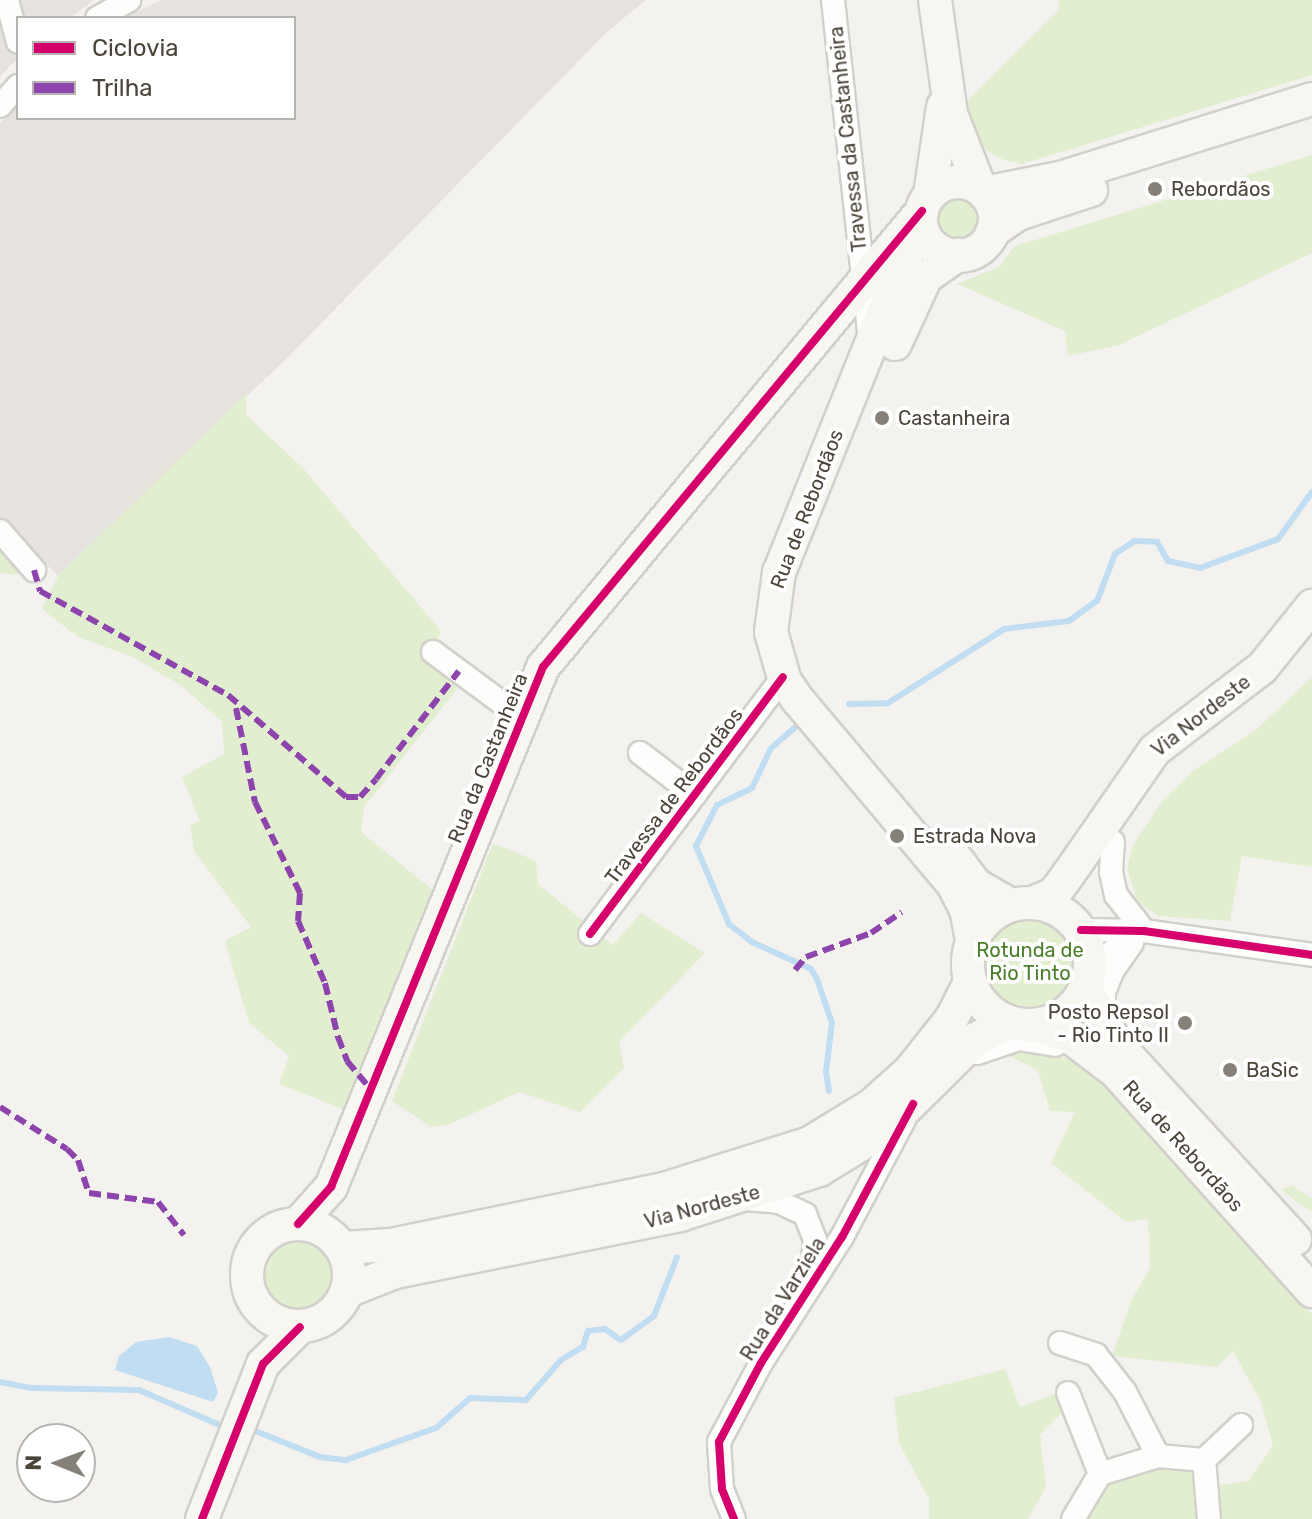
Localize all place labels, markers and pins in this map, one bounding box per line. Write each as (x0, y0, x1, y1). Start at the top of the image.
place label: Rebordãos (1171, 177, 1271, 201)
marker: Rebordãos (1146, 180, 1164, 198)
place label: Castanheira (898, 406, 1010, 430)
marker: Castanheira (873, 409, 891, 427)
place label: Estrada Nova (913, 824, 1036, 848)
marker: Estrada Nova (888, 827, 906, 845)
place label: Posto Repsol - Rio Tinto II (1048, 1000, 1169, 1047)
marker: Posto Repsol - Rio Tinto II (1176, 1014, 1194, 1032)
place label: BaSic (1246, 1058, 1299, 1082)
marker: BaSic (1221, 1061, 1239, 1079)

